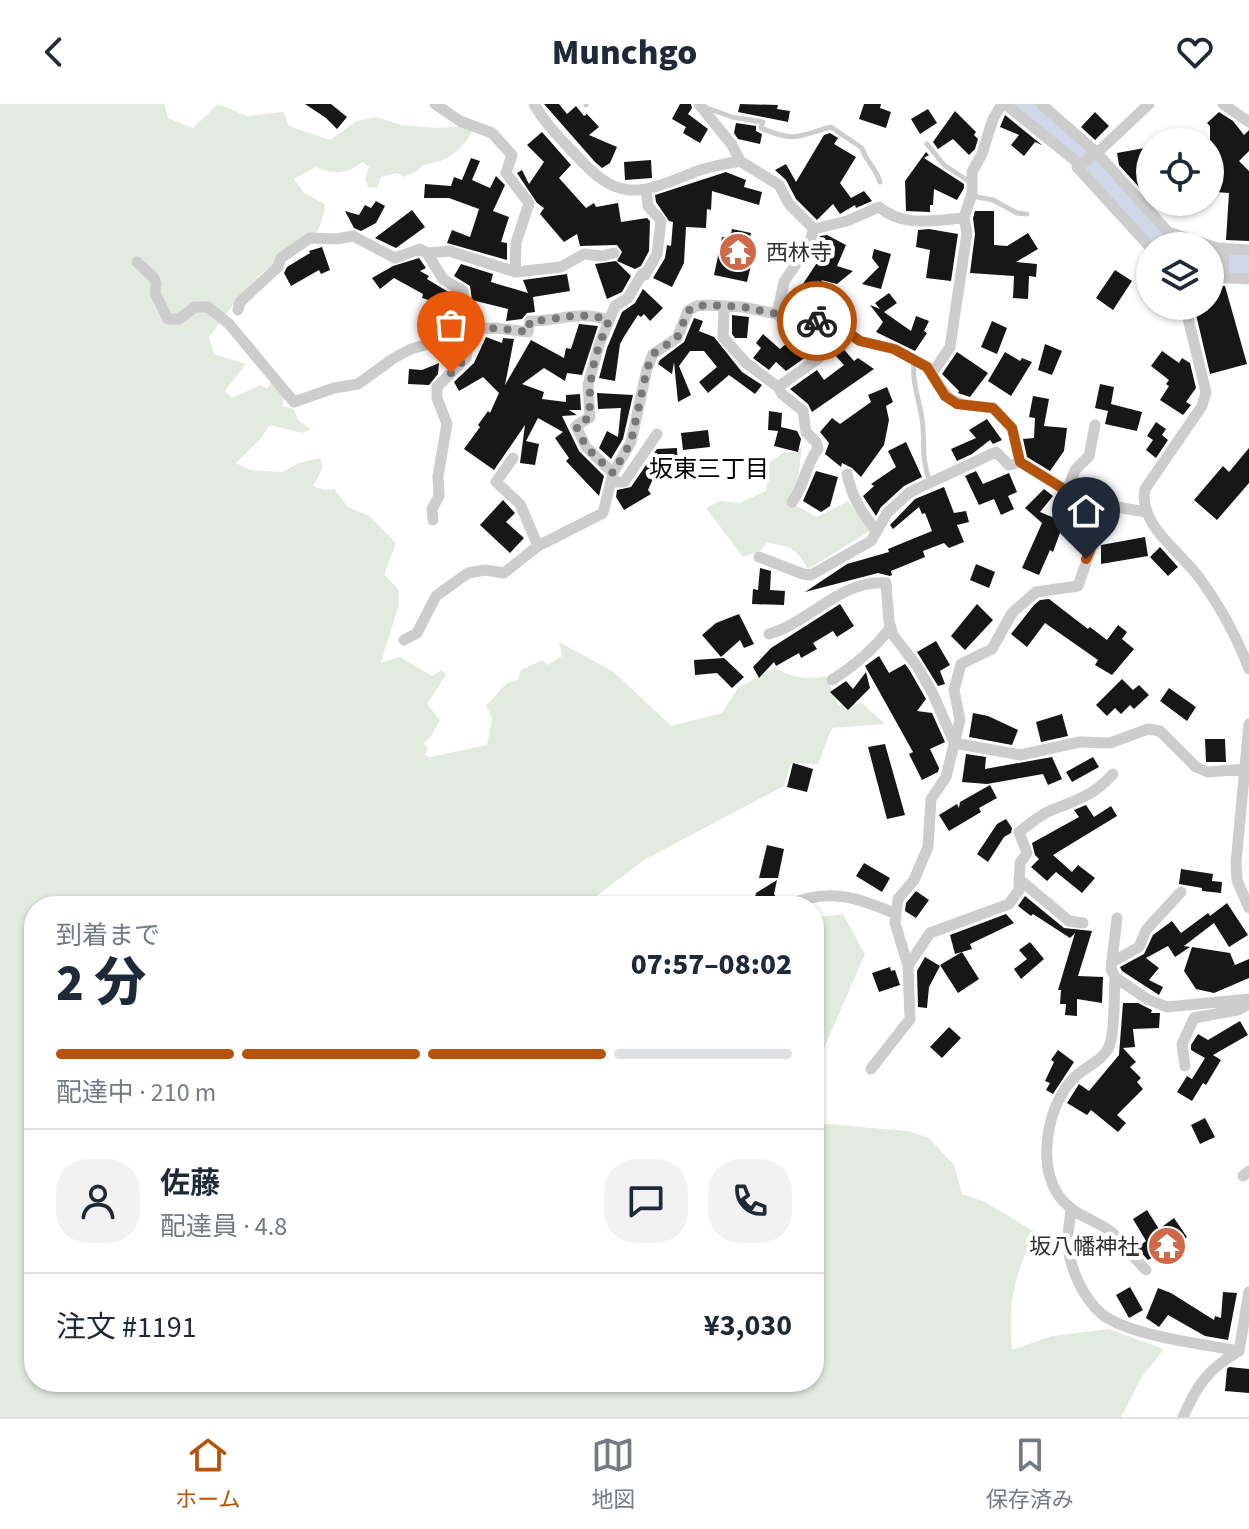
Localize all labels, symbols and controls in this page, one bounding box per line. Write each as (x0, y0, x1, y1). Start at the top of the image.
text: Munchgo (552, 27, 697, 78)
icon: back (32, 30, 76, 74)
icon: heart (1173, 30, 1217, 74)
map controls (1136, 128, 1224, 320)
button: locate (1136, 128, 1224, 216)
temple icon: 西林寺 (717, 231, 759, 273)
button: layers (1136, 232, 1224, 320)
place label: 西林寺 (766, 237, 832, 269)
courier (777, 281, 857, 361)
pin (417, 291, 485, 373)
icon: bike (795, 299, 839, 343)
icon: bag (429, 303, 473, 347)
district label: 坂東三丁目 (649, 452, 769, 487)
pin (1052, 477, 1120, 559)
icon: home (1064, 489, 1108, 533)
text: 到着まで (56, 917, 160, 954)
text: 07:57–08:02 (631, 943, 792, 986)
text: 2 分 (56, 947, 146, 1021)
text: 配達中 · 210 m (56, 1074, 216, 1111)
button: person (56, 1159, 140, 1243)
button: chat (604, 1159, 688, 1243)
button: phone (708, 1159, 792, 1243)
text: 佐藤 (160, 1162, 220, 1205)
text: 配達員 · 4.8 (160, 1208, 287, 1245)
temple icon: 坂八幡神社 (1146, 1225, 1188, 1267)
place label: 坂八幡神社 (1029, 1231, 1139, 1263)
text: ¥3,030 (704, 1304, 792, 1347)
text: 注文 #1191 (56, 1306, 197, 1349)
tab: ホーム (175, 1433, 241, 1516)
tab: 地図 (591, 1433, 635, 1516)
tab: 保存済み (986, 1433, 1074, 1516)

